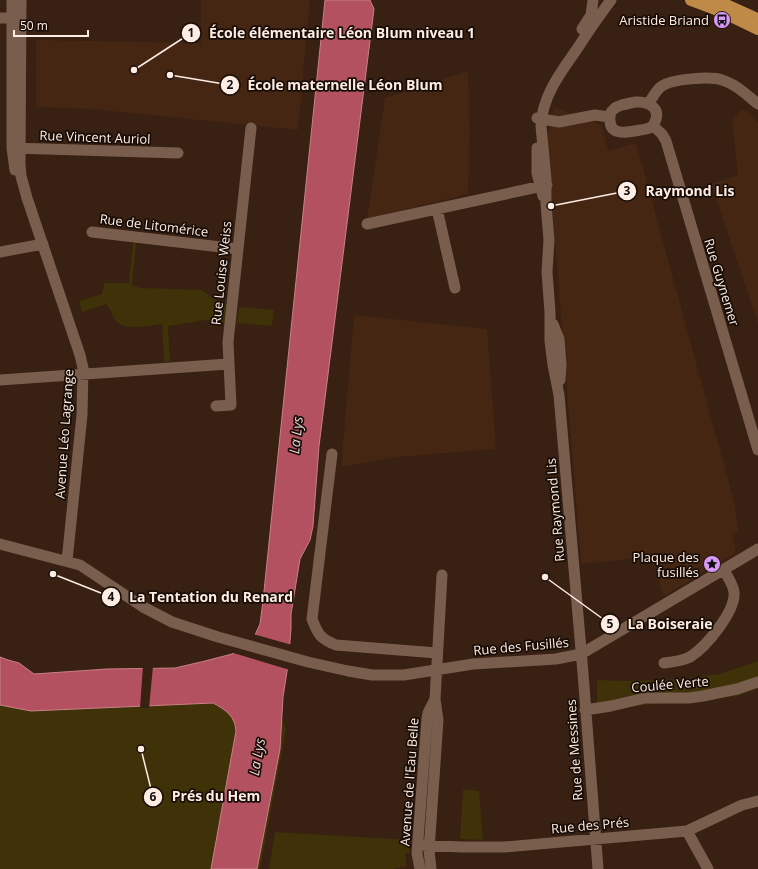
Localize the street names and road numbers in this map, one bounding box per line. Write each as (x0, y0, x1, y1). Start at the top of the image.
street label: Rue Vincent Auriol (39, 126, 151, 148)
street label: Rue de Litomérice (99, 209, 209, 241)
street label: Rue Louise Weiss (207, 220, 235, 326)
street label: Rue Guynemer (700, 236, 744, 329)
street label: Avenue Léo Lagrange (50, 369, 78, 499)
street label: Rue Raymond Lis (542, 457, 568, 563)
street label: Rue des Fusillés (473, 633, 569, 659)
street label: Coulée Verte (631, 672, 709, 696)
street label: Rue de Messines (561, 699, 587, 801)
street label: Avenue de l'Eau Belle (396, 717, 422, 847)
street label: Rue des Prés (550, 813, 630, 837)

